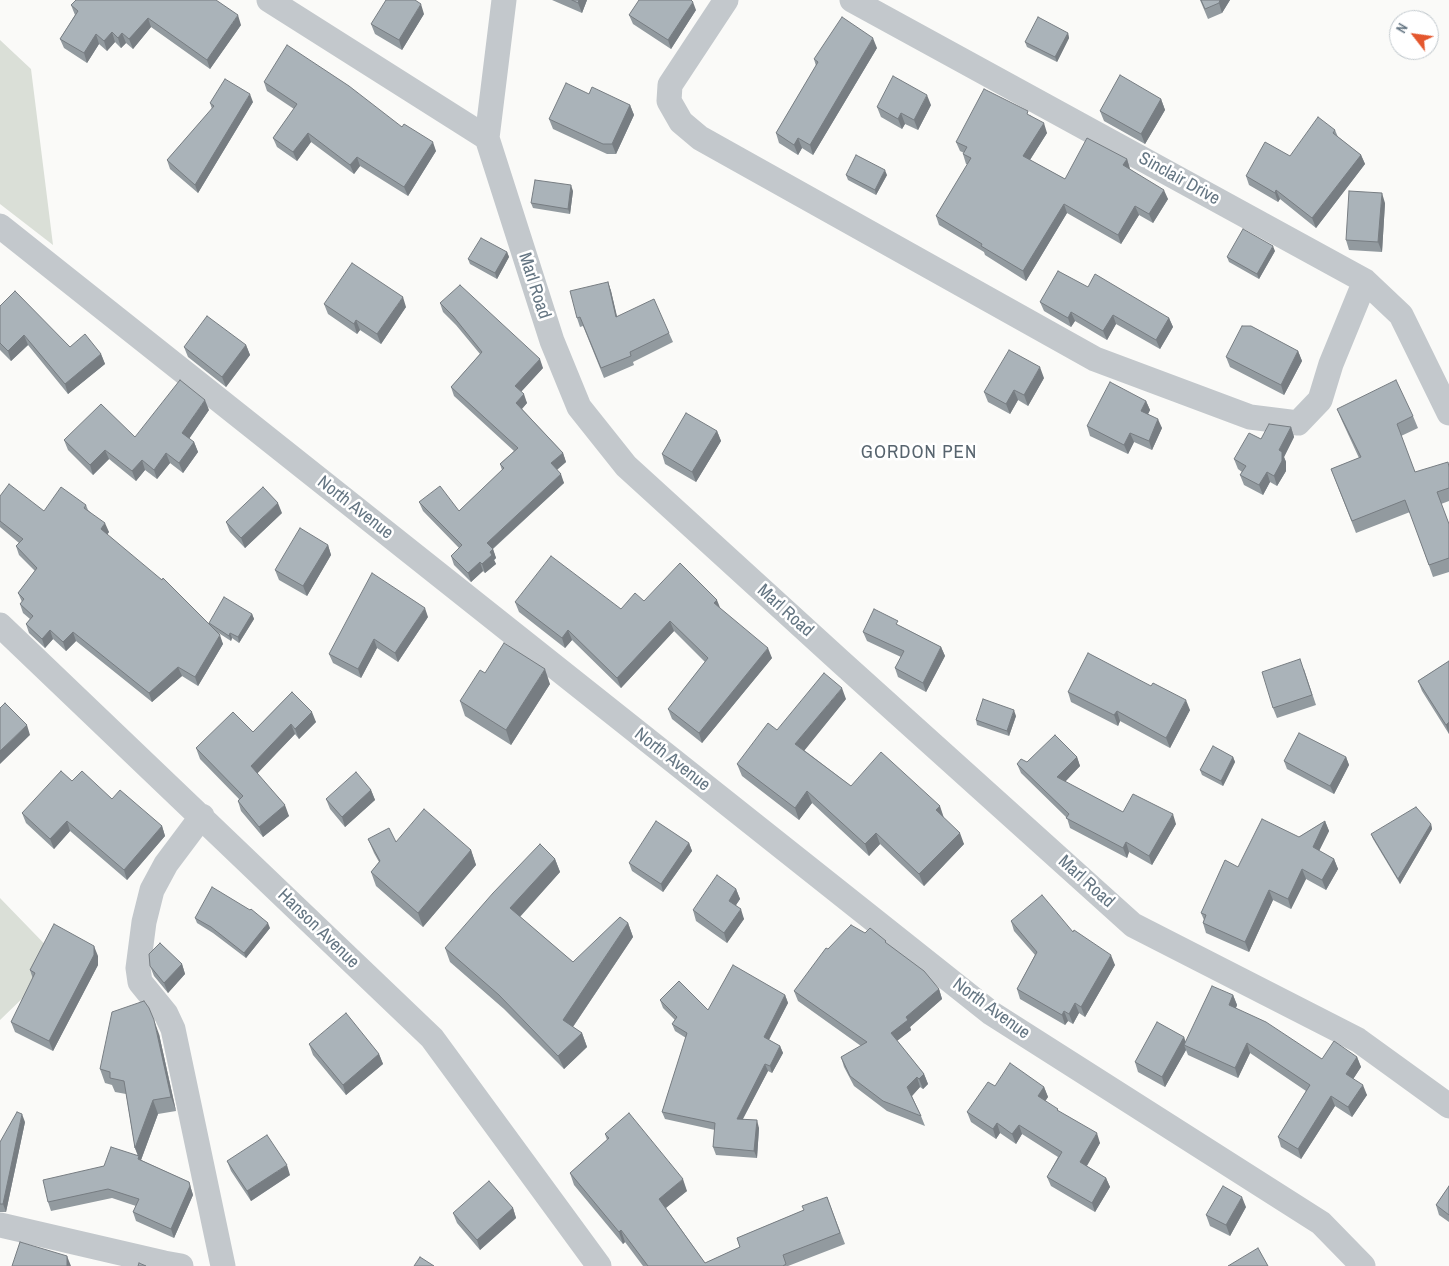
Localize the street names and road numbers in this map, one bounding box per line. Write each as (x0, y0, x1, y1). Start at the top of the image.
street label: Sinclair Drive (1135, 148, 1223, 210)
street label: Marl Road (513, 250, 555, 322)
street label: North Avenue (313, 472, 397, 544)
street label: Marl Road (752, 580, 818, 642)
street label: North Avenue (630, 724, 714, 796)
street label: Marl Road (1053, 851, 1119, 913)
street label: Hanson Avenue (273, 885, 363, 973)
street label: North Avenue (948, 974, 1034, 1044)

